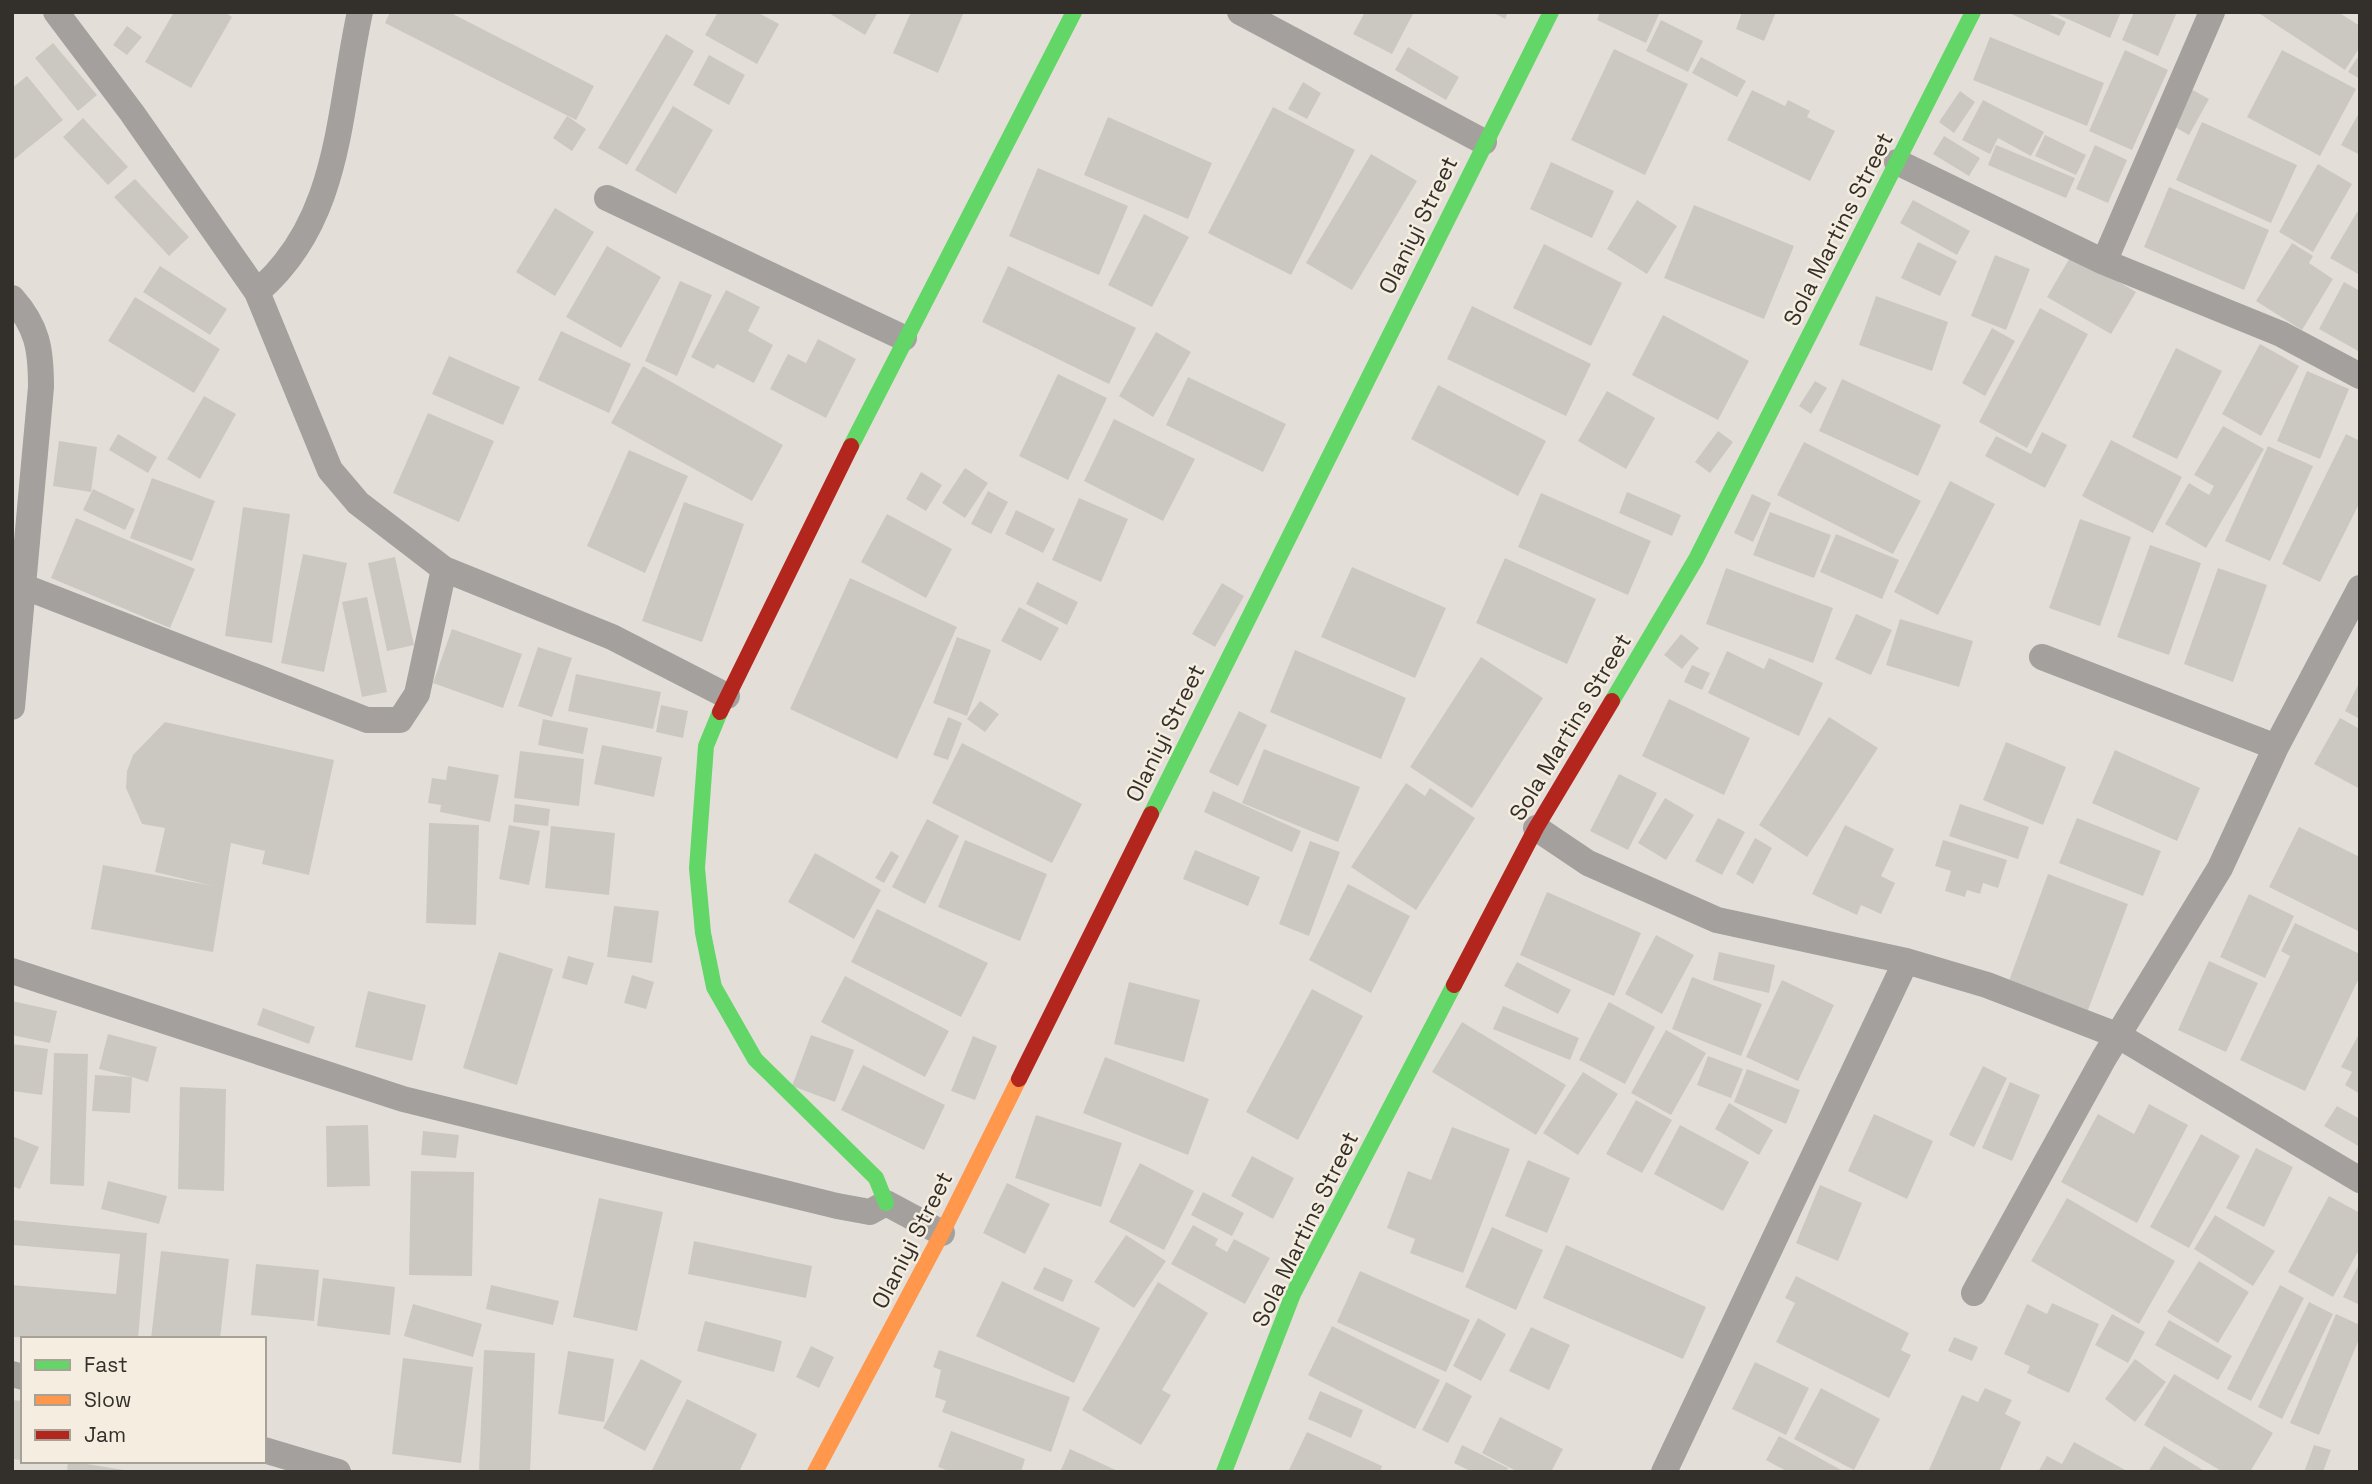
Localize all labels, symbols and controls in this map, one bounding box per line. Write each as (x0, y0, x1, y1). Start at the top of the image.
street label: Sola Martins Street (1776, 127, 1900, 331)
street label: Olaniyi Street (1372, 151, 1464, 299)
street label: Sola Martins Street (1502, 628, 1638, 826)
street label: Olaniyi Street (1119, 659, 1211, 807)
street label: Sola Martins Street (1245, 1126, 1365, 1332)
street label: Olaniyi Street (865, 1166, 959, 1314)
legend (21, 1337, 266, 1463)
text: Fast (84, 1351, 128, 1378)
text: Slow (84, 1386, 132, 1413)
text: Jam (84, 1421, 126, 1448)

